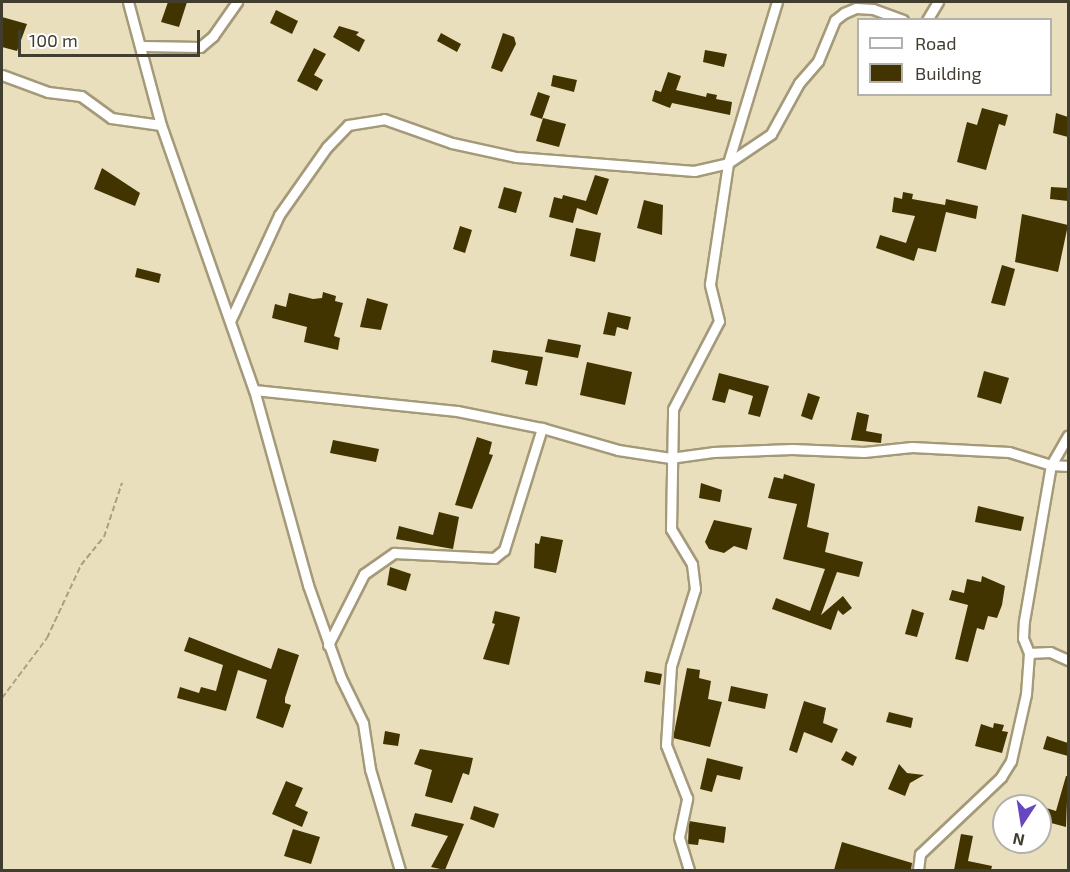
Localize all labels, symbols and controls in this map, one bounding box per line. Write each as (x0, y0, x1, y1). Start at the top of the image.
scale bar (21, 18, 202, 56)
legend (857, 18, 1052, 96)
text: 100 m (29, 29, 78, 51)
text: Road (915, 32, 956, 54)
text: Building (915, 62, 982, 84)
north arrow (992, 794, 1052, 854)
text: N (1011, 830, 1026, 851)

